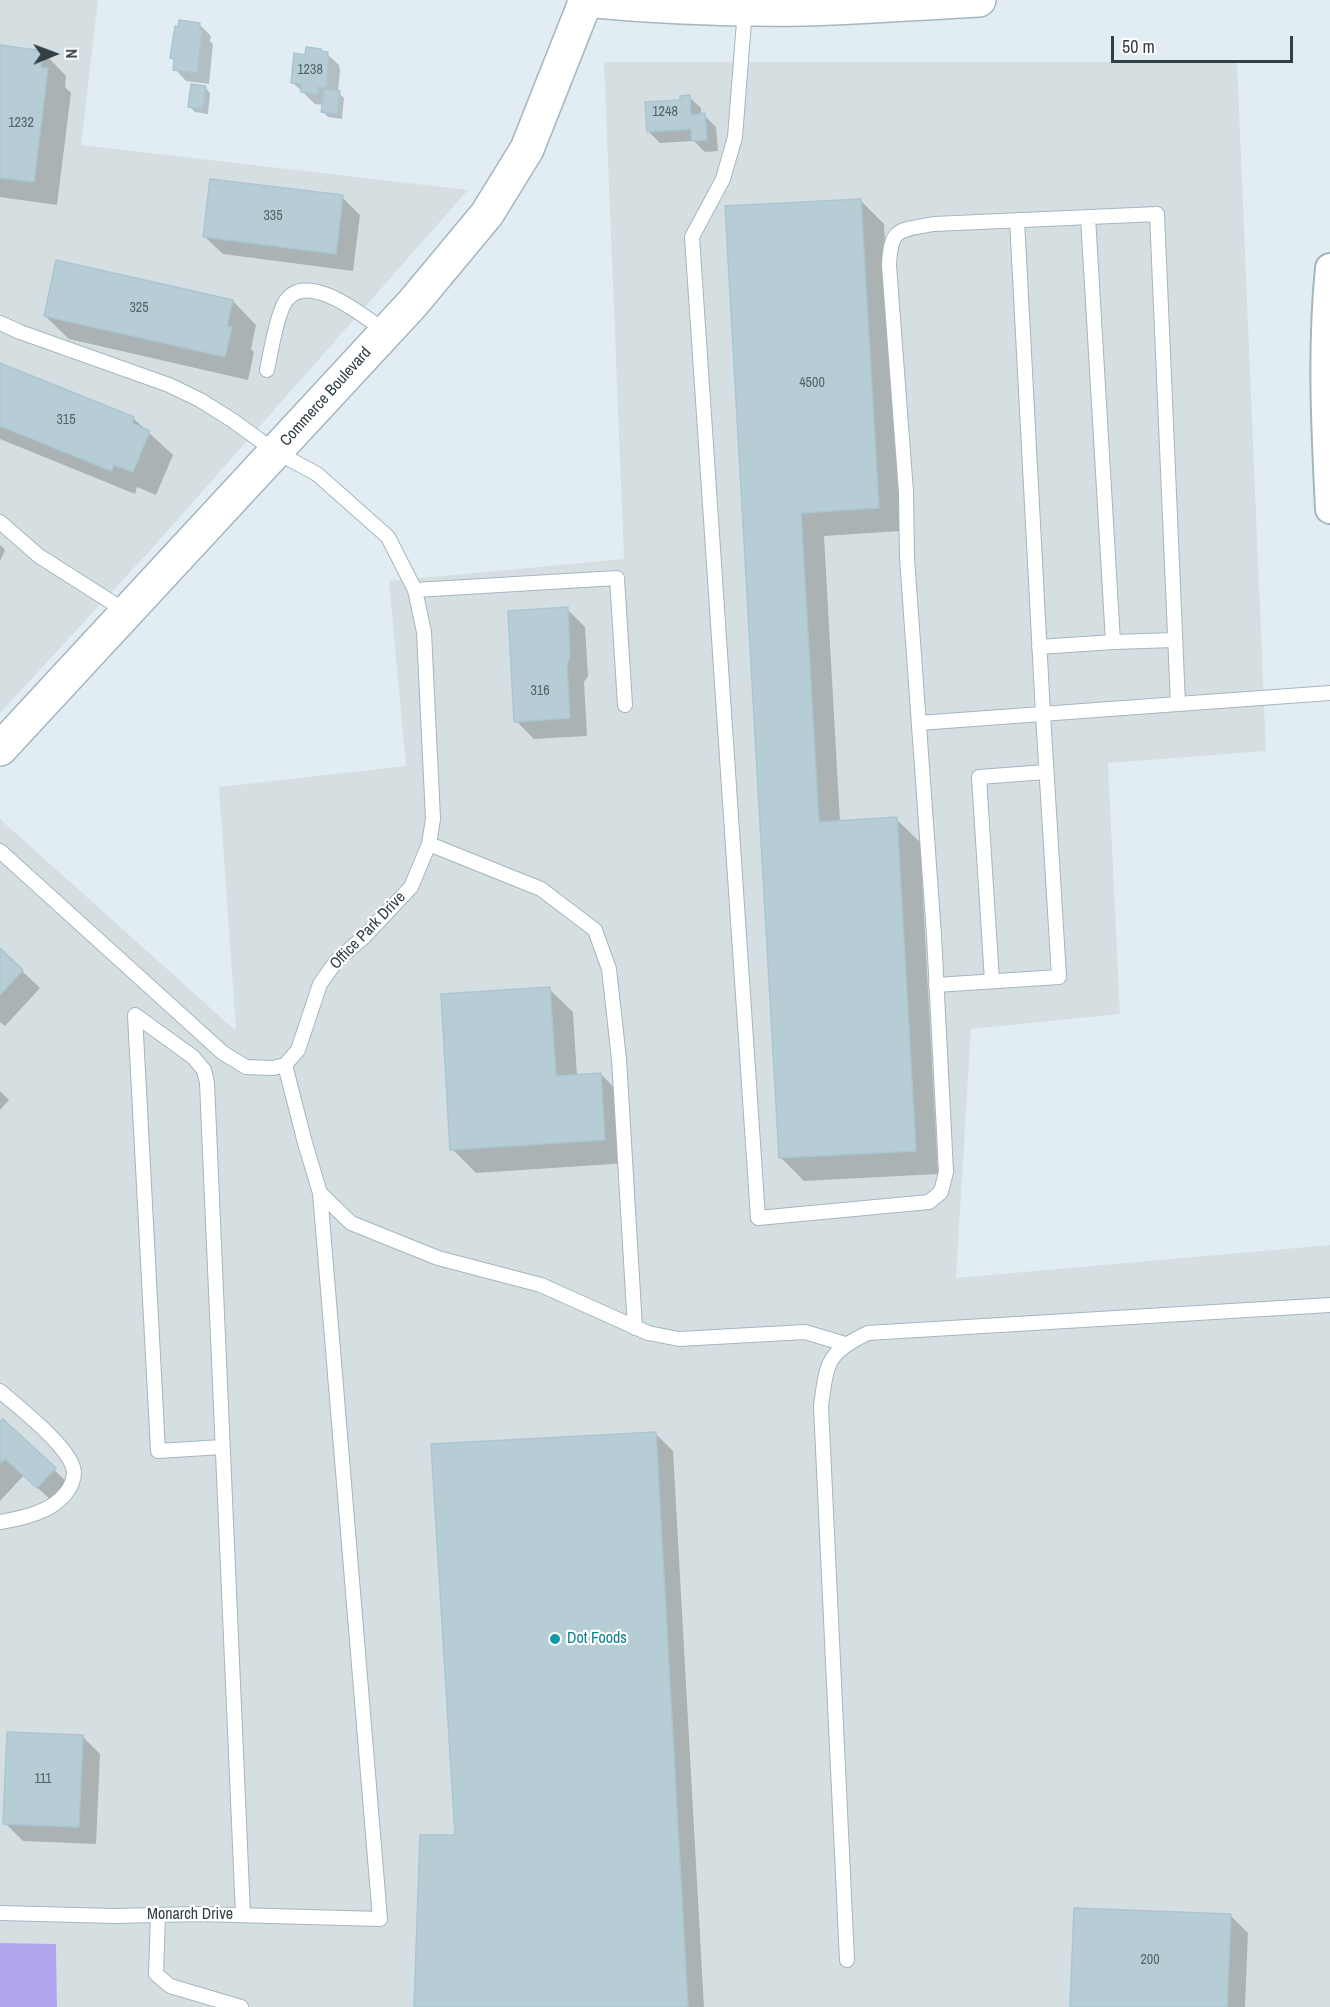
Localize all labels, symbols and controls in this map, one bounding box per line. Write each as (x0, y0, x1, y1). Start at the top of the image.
north arrow (24, 24, 84, 84)
scale bar (1114, 24, 1296, 62)
text: 50 m (1122, 34, 1155, 59)
text: N (61, 49, 83, 59)
house number: 1238 (297, 62, 323, 78)
house number: 1248 (652, 104, 678, 120)
house number: 1232 (8, 115, 34, 131)
house number: 335 (263, 208, 283, 224)
house number: 325 (129, 300, 149, 316)
street label: Commerce Boulevard (276, 343, 376, 451)
house number: 4500 (799, 375, 825, 391)
house number: 315 (56, 412, 76, 428)
house number: 316 (530, 683, 550, 699)
street label: Office Park Drive (326, 888, 410, 974)
place label: Dot Foods (567, 1629, 627, 1649)
marker: Dot Foods (548, 1632, 562, 1646)
house number: 111 (34, 1771, 52, 1787)
street label: Monarch Drive (147, 1905, 233, 1925)
house number: 200 (1140, 1952, 1160, 1968)

